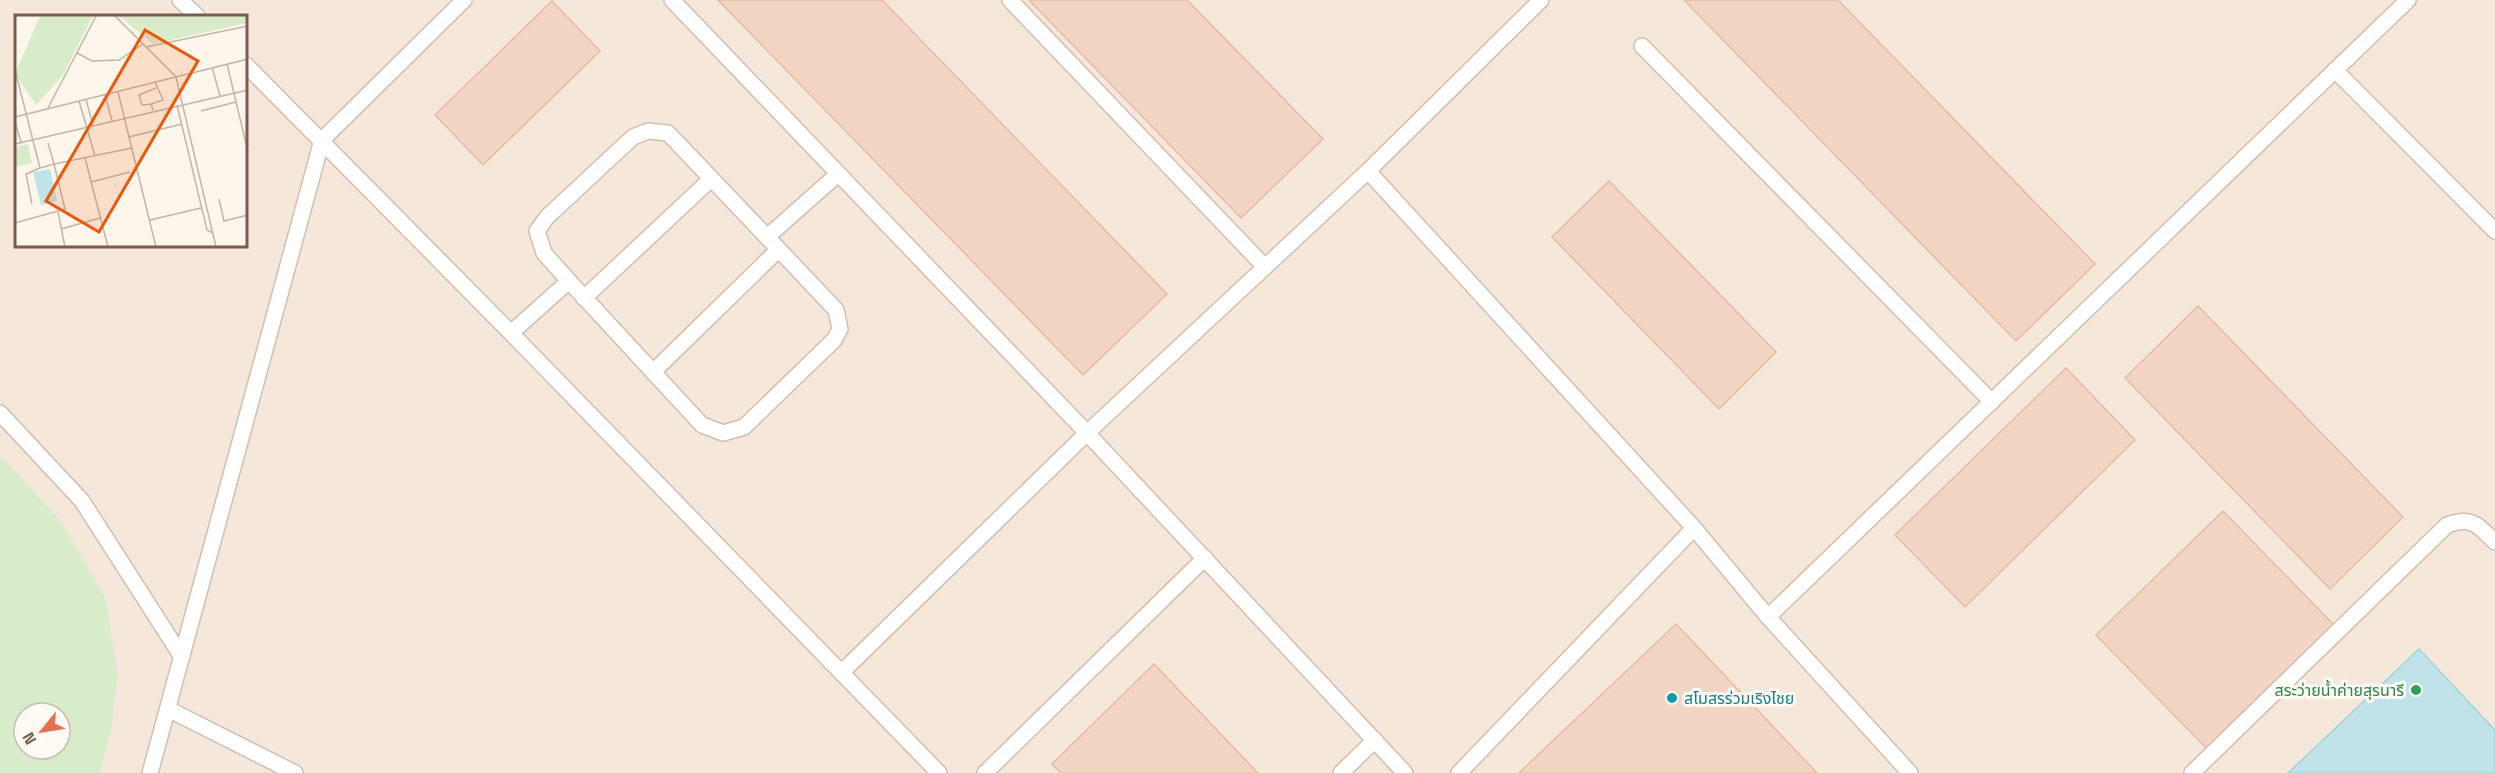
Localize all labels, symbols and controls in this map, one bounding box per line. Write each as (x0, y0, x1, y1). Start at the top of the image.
inset map (15, 15, 248, 248)
place label: สระว่ายนํ้าค่ายสุรนารี (2275, 679, 2404, 701)
marker: สระว่ายนํ้าค่ายสุรนารี (2409, 683, 2423, 697)
place label: สโมสรร่วมเริงไชย (1684, 688, 1794, 709)
marker: สโมสรร่วมเริงไชย (1665, 691, 1679, 705)
north arrow (12, 701, 72, 761)
text: N (18, 728, 41, 748)

